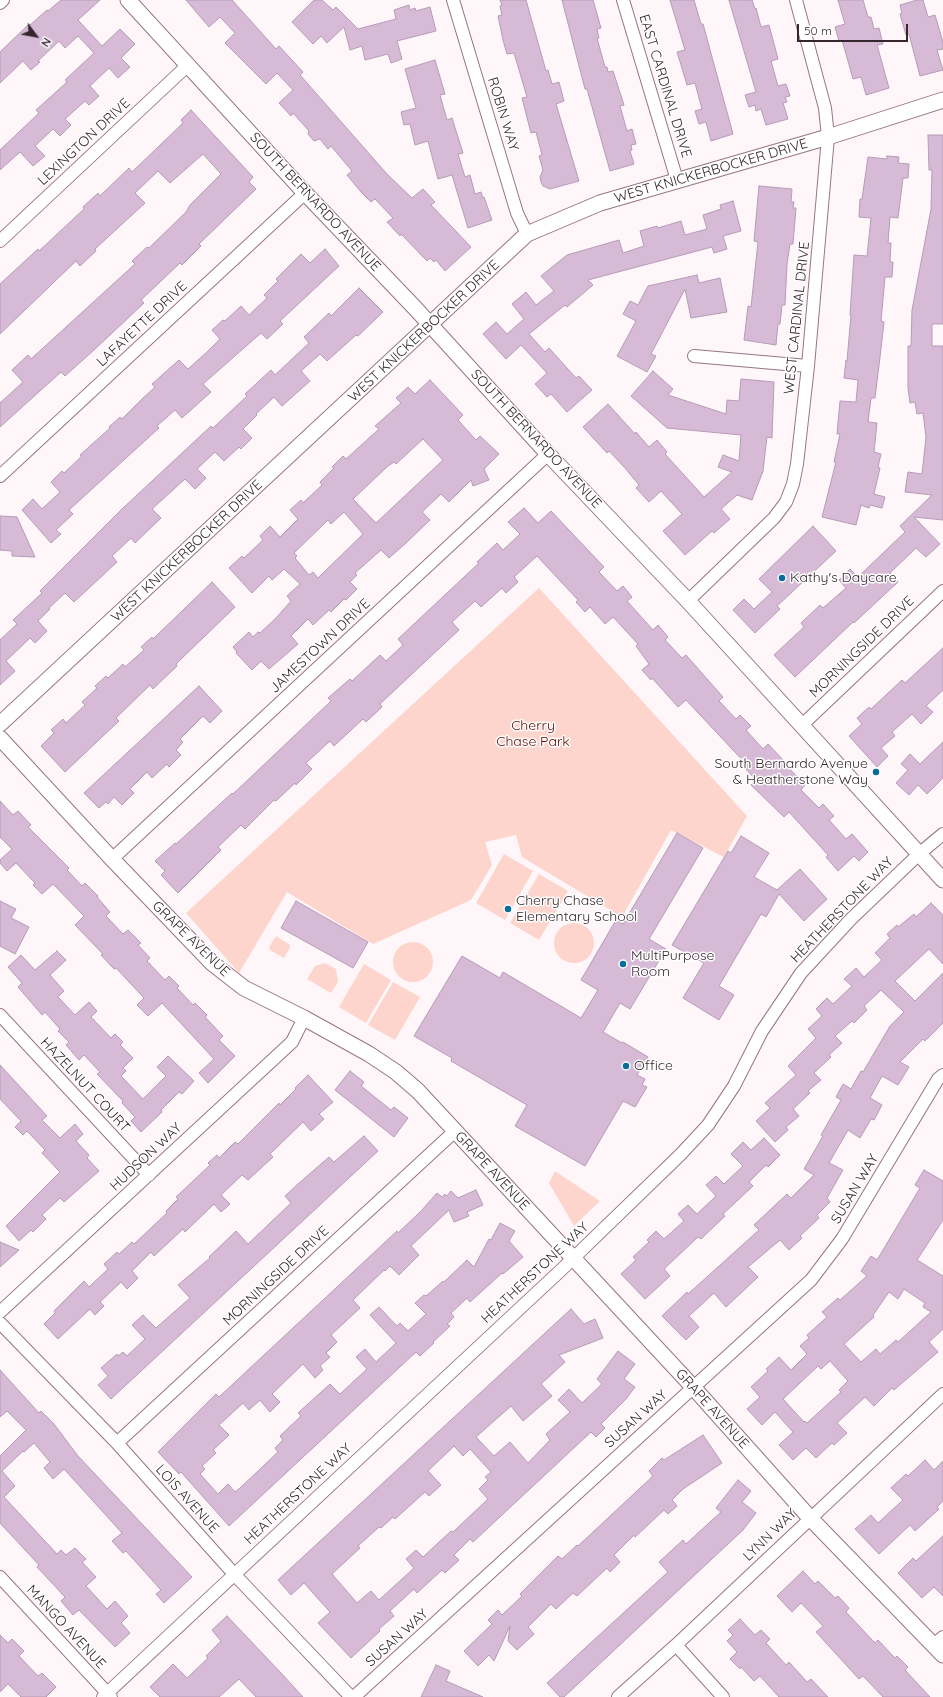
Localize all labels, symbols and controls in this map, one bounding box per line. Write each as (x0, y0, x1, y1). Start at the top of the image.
street label: EAST CARDINAL DRIVE (635, 12, 695, 160)
north arrow (16, 16, 56, 56)
scale bar (799, 16, 910, 42)
text: 50 m (804, 23, 832, 38)
text: N (38, 35, 54, 50)
street label: ROBIN WAY (484, 75, 522, 153)
street label: LEXINGTON DRIVE (34, 95, 134, 189)
street label: SOUTH BERNARDO AVENUE (246, 129, 384, 275)
street label: WEST KNICKERBOCKER DRIVE (612, 135, 810, 207)
street label: WEST CARDINAL DRIVE (781, 241, 813, 395)
street label: WEST KNICKERBOCKER DRIVE (345, 256, 503, 406)
street label: LAFAYETTE DRIVE (93, 278, 191, 370)
street label: SOUTH BERNARDO AVENUE (467, 366, 605, 512)
street label: WEST KNICKERBOCKER DRIVE (108, 476, 266, 626)
place label: Kathy's Daycare (790, 570, 897, 586)
marker: Kathy's Daycare (777, 573, 787, 583)
street label: MORNINGSIDE DRIVE (806, 593, 918, 701)
street label: JAMESTOWN DRIVE (266, 595, 374, 697)
park label: Cherry Chase Park (496, 718, 570, 750)
place label: South Bernardo Avenue & Heatherstone Way (714, 756, 868, 788)
marker: South Bernardo Avenue & Heatherstone Way (871, 767, 881, 777)
street label: HEATHERSTONE WAY (787, 854, 897, 966)
place label: Cherry Chase Elementary School (516, 893, 637, 926)
street label: GRAPE AVENUE (149, 898, 233, 980)
marker: Cherry Chase Elementary School (503, 904, 513, 914)
place label: MultiPurpose Room (631, 948, 715, 980)
marker: MultiPurpose Room (618, 959, 628, 969)
street label: HAZELNUT COURT (37, 1034, 133, 1136)
place label: Office (634, 1058, 673, 1074)
marker: Office (621, 1061, 631, 1071)
street label: HUDSON WAY (107, 1119, 185, 1195)
street label: GRAPE AVENUE (451, 1128, 533, 1214)
street label: SUSAN WAY (828, 1151, 882, 1227)
street label: HEATHERSTONE WAY (478, 1219, 592, 1327)
street label: MORNINGSIDE DRIVE (220, 1223, 332, 1329)
street label: GRAPE AVENUE (672, 1366, 752, 1452)
street label: SUSAN WAY (601, 1387, 671, 1451)
street label: HEATHERSTONE WAY (241, 1440, 355, 1548)
street label: LOIS AVENUE (152, 1461, 222, 1537)
street label: LYNN WAY (740, 1505, 800, 1565)
street label: MANGO AVENUE (23, 1582, 109, 1672)
street label: SUSAN WAY (362, 1606, 432, 1670)

